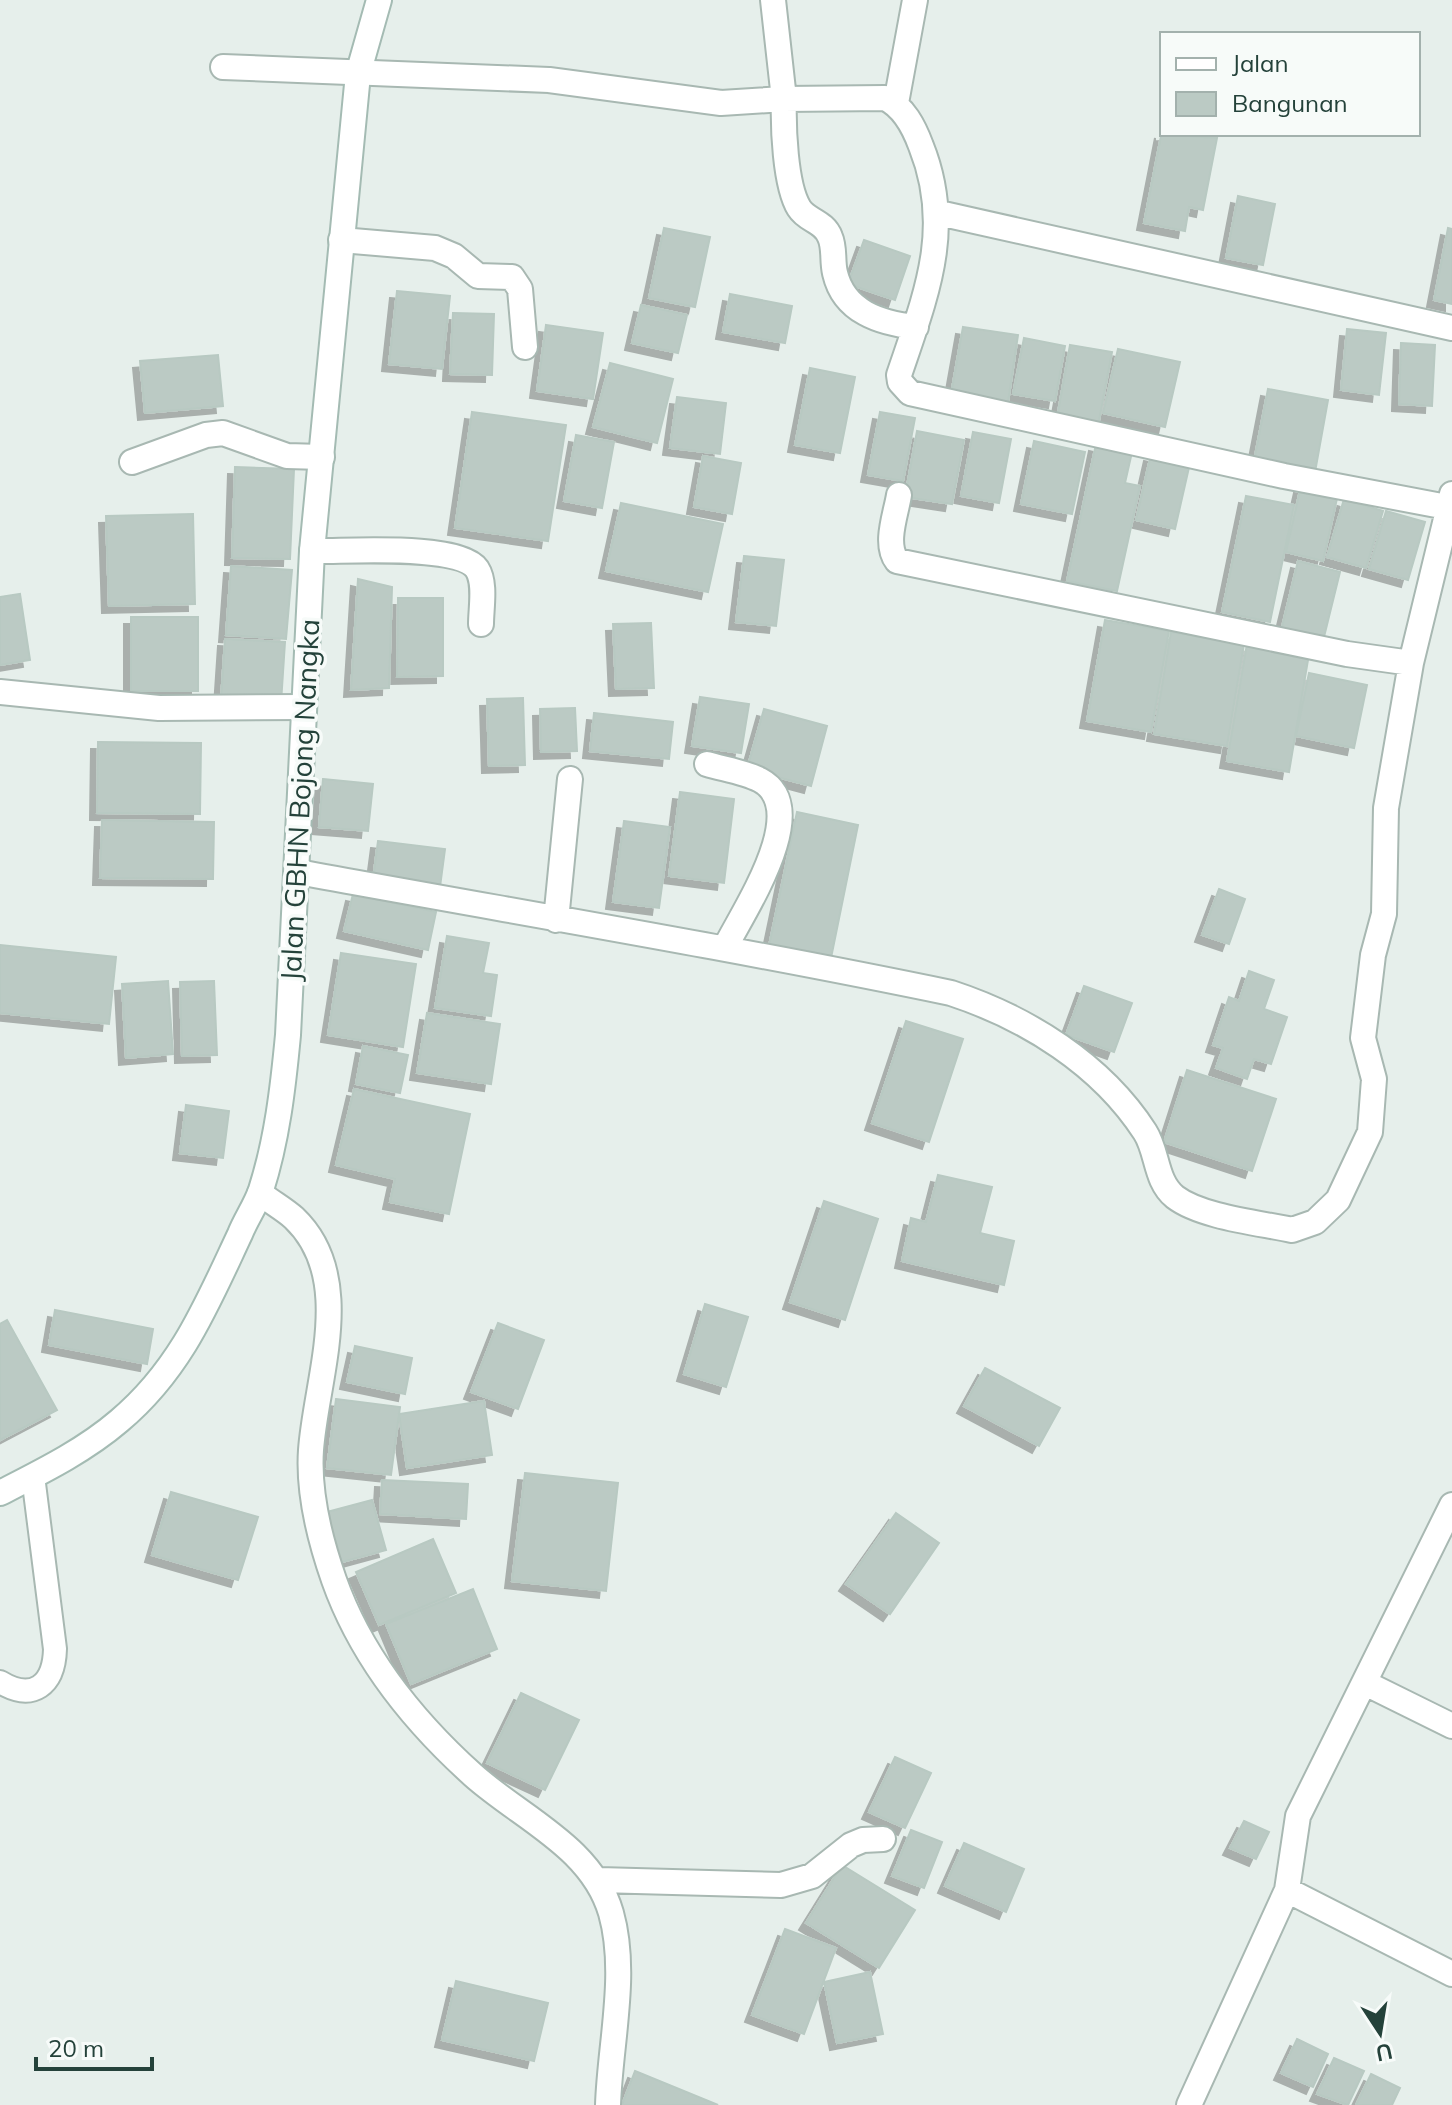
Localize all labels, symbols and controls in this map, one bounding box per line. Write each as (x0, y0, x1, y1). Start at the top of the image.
legend (1160, 32, 1420, 136)
text: Jalan (1232, 48, 1288, 78)
text: Bangunan (1232, 88, 1348, 118)
street label: Jalan GBHN Bojong Nangka (273, 618, 326, 982)
north arrow (1340, 1993, 1420, 2073)
scale bar (36, 2021, 152, 2071)
text: 20 m (48, 2033, 104, 2063)
text: U (1373, 2037, 1395, 2068)

